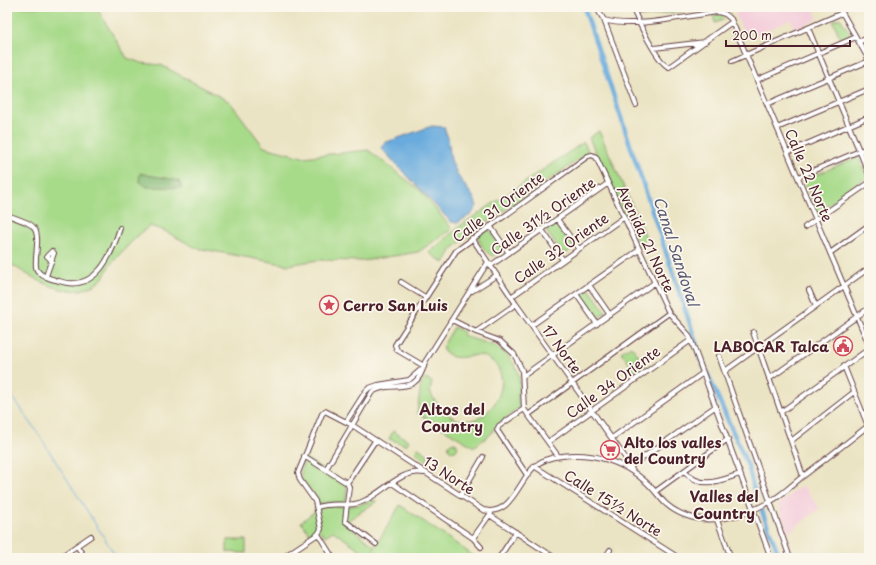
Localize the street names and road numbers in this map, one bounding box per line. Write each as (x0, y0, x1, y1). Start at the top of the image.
street label: Calle 22 Norte (780, 125, 838, 225)
street label: Calle 31 Oriente (448, 166, 548, 247)
street label: Calle 31½ Oriente (486, 172, 600, 260)
street label: Avenida 21 Norte (612, 182, 680, 296)
street label: Calle 32 Oriente (509, 207, 613, 289)
street label: 17 Norte (537, 320, 587, 378)
street label: Calle 34 Oriente (562, 340, 665, 423)
street label: 13 Norte (419, 451, 479, 499)
street label: Calle 15½ Norte (560, 464, 666, 542)

